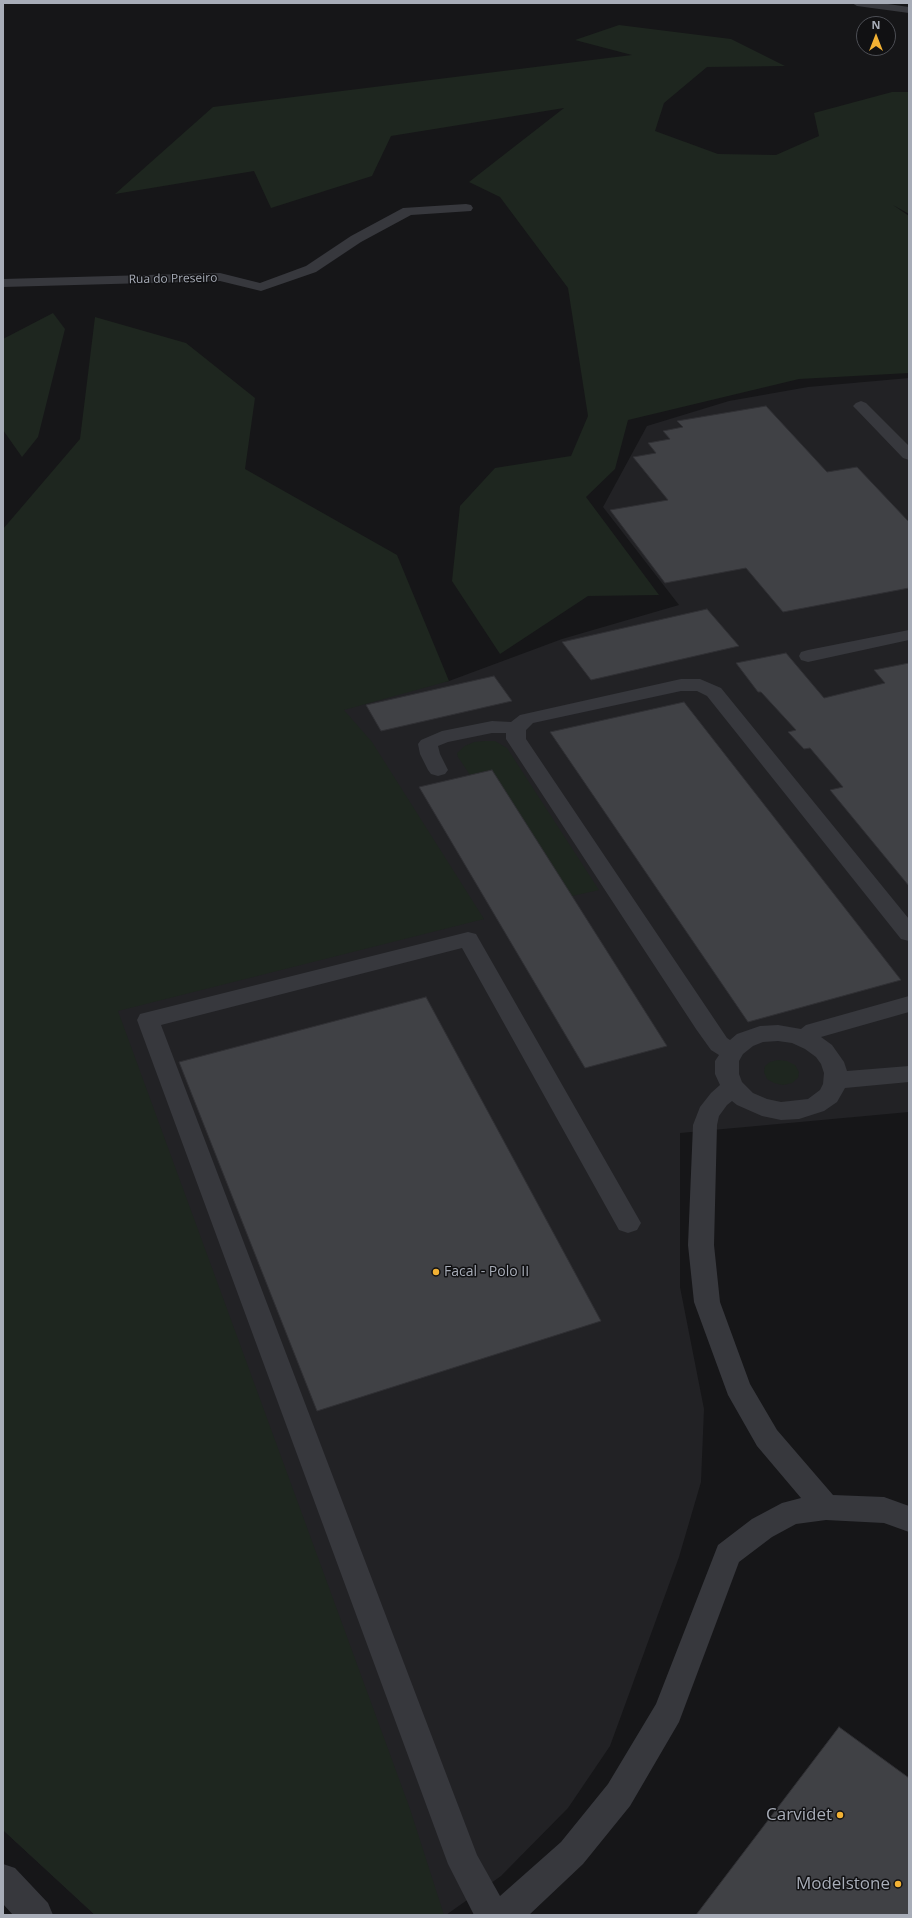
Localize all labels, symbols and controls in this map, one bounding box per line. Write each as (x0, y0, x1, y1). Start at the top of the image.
north arrow (856, 16, 896, 56)
text: N (872, 17, 880, 32)
street label: Rua do Preseiro (129, 271, 217, 287)
place label: Facal - Polo II (444, 1264, 529, 1280)
marker: Facal - Polo II (431, 1267, 441, 1277)
place label: Carvidet (766, 1805, 832, 1825)
marker: Carvidet (835, 1810, 845, 1820)
place label: Modelstone (796, 1874, 890, 1894)
marker: Modelstone (893, 1879, 903, 1889)

